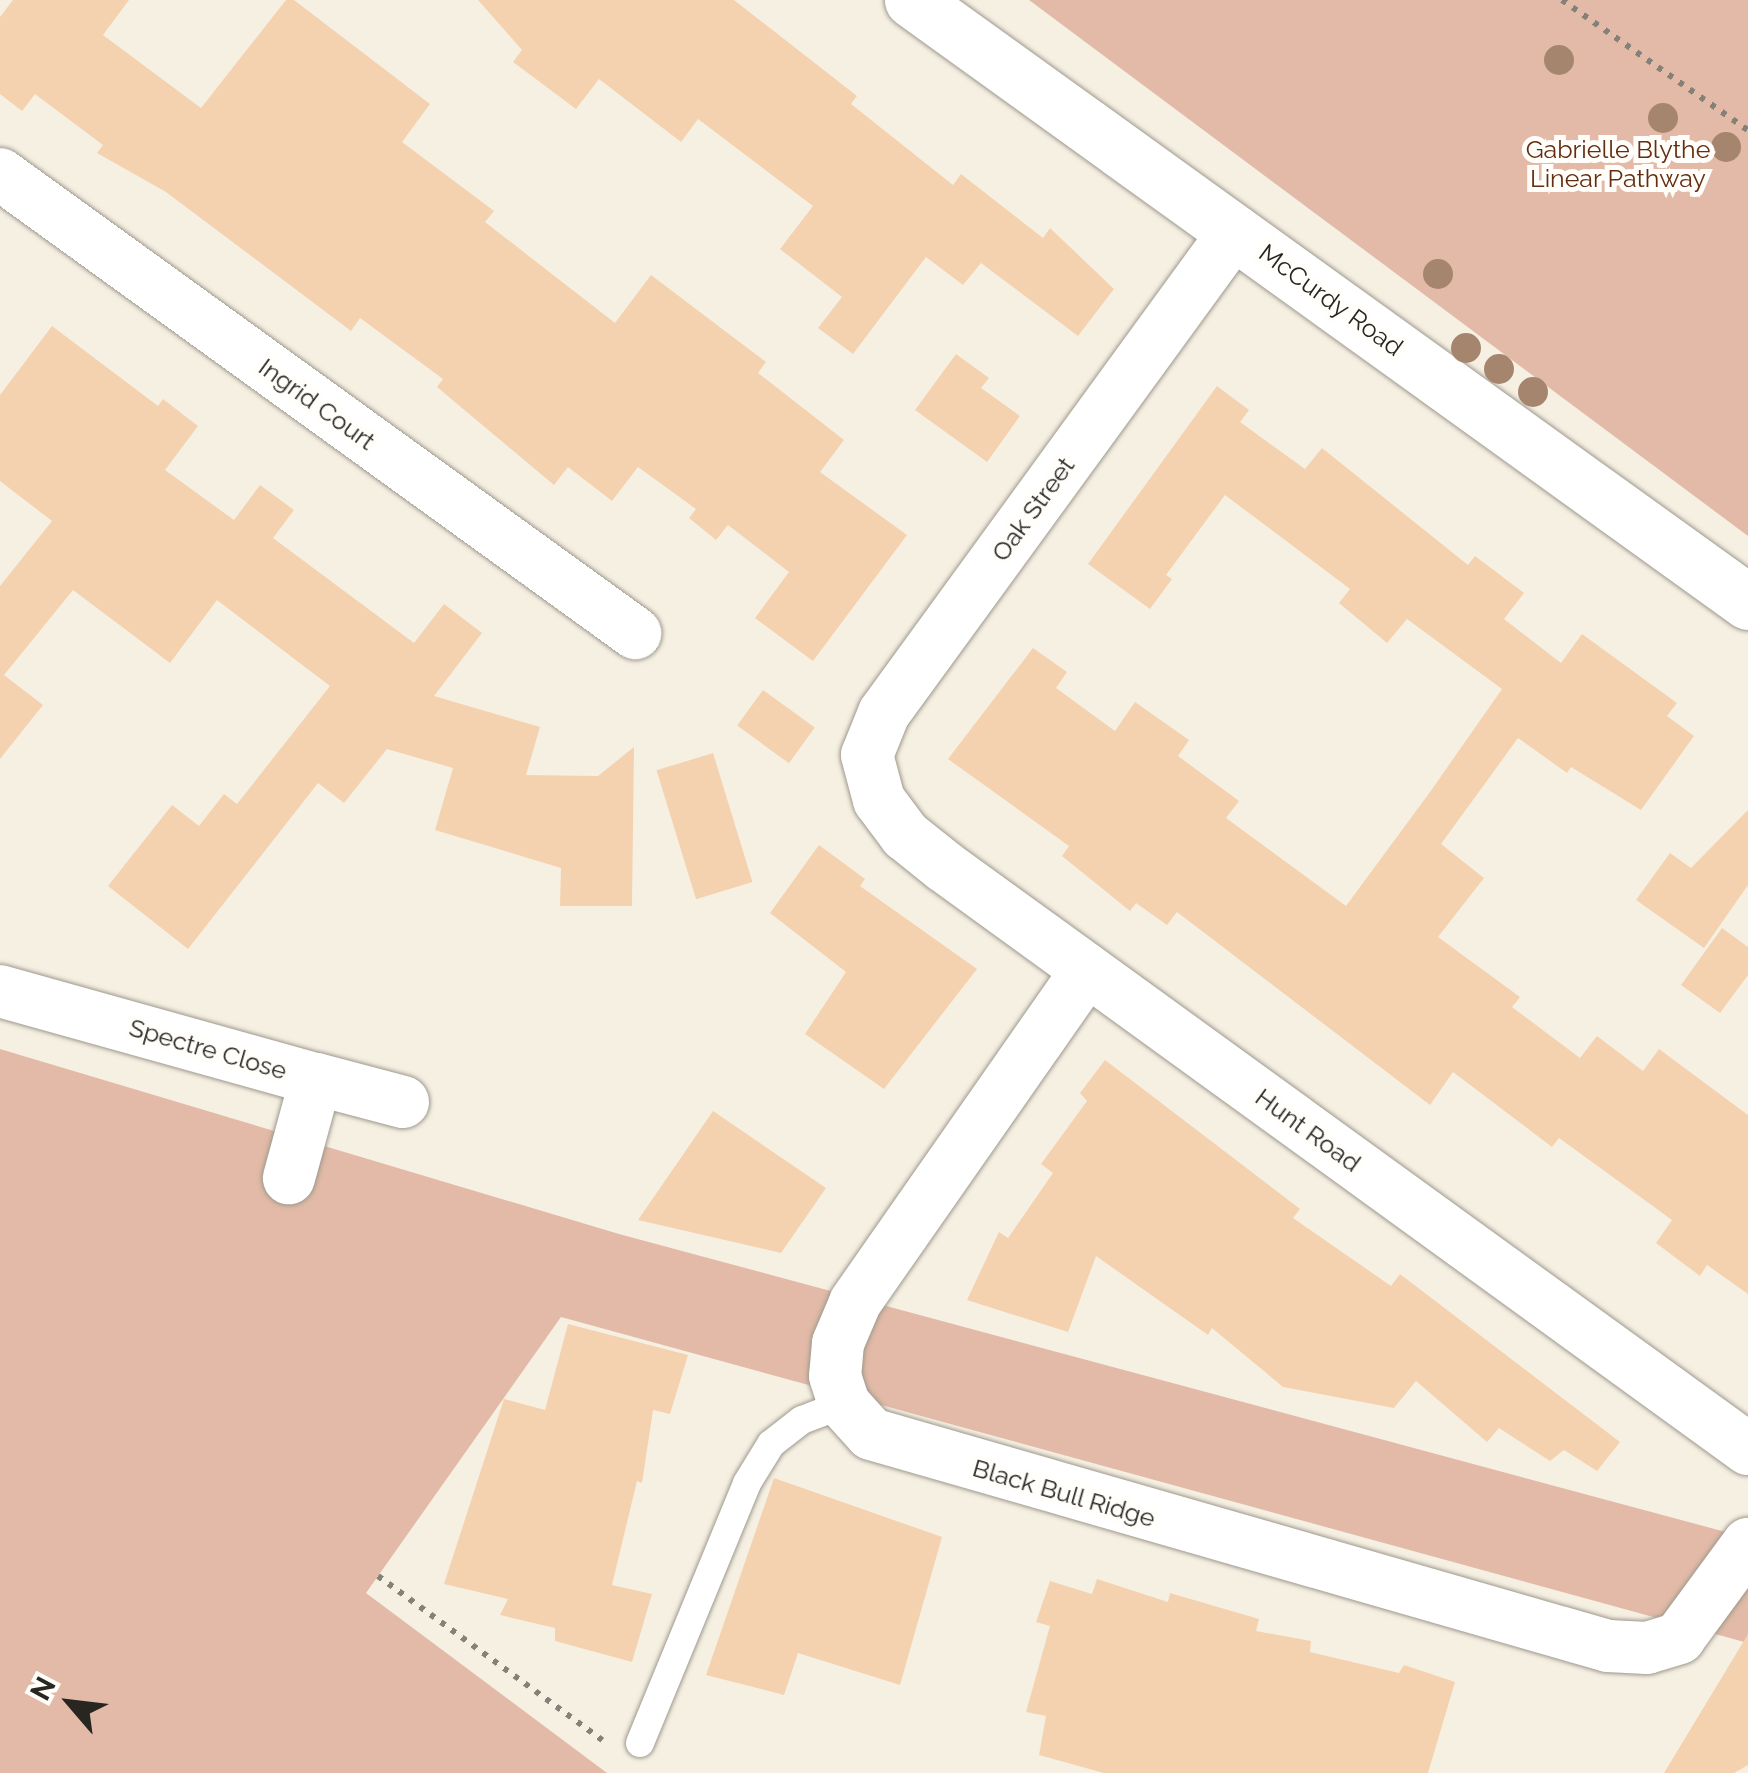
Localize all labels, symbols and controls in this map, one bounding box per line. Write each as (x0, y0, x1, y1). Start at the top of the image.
park label: Gabrielle Blythe Linear Pathway (1526, 135, 1710, 194)
street label: McCurdy Road (1253, 238, 1409, 362)
street label: Ingrid Court (253, 352, 381, 456)
street label: Oak Street (985, 451, 1081, 567)
street label: Spectre Close (126, 1012, 290, 1086)
street label: Hunt Road (1250, 1082, 1366, 1178)
street label: Black Bull Ridge (969, 1453, 1159, 1533)
north arrow (20, 1653, 120, 1753)
text: N (23, 1671, 63, 1706)

